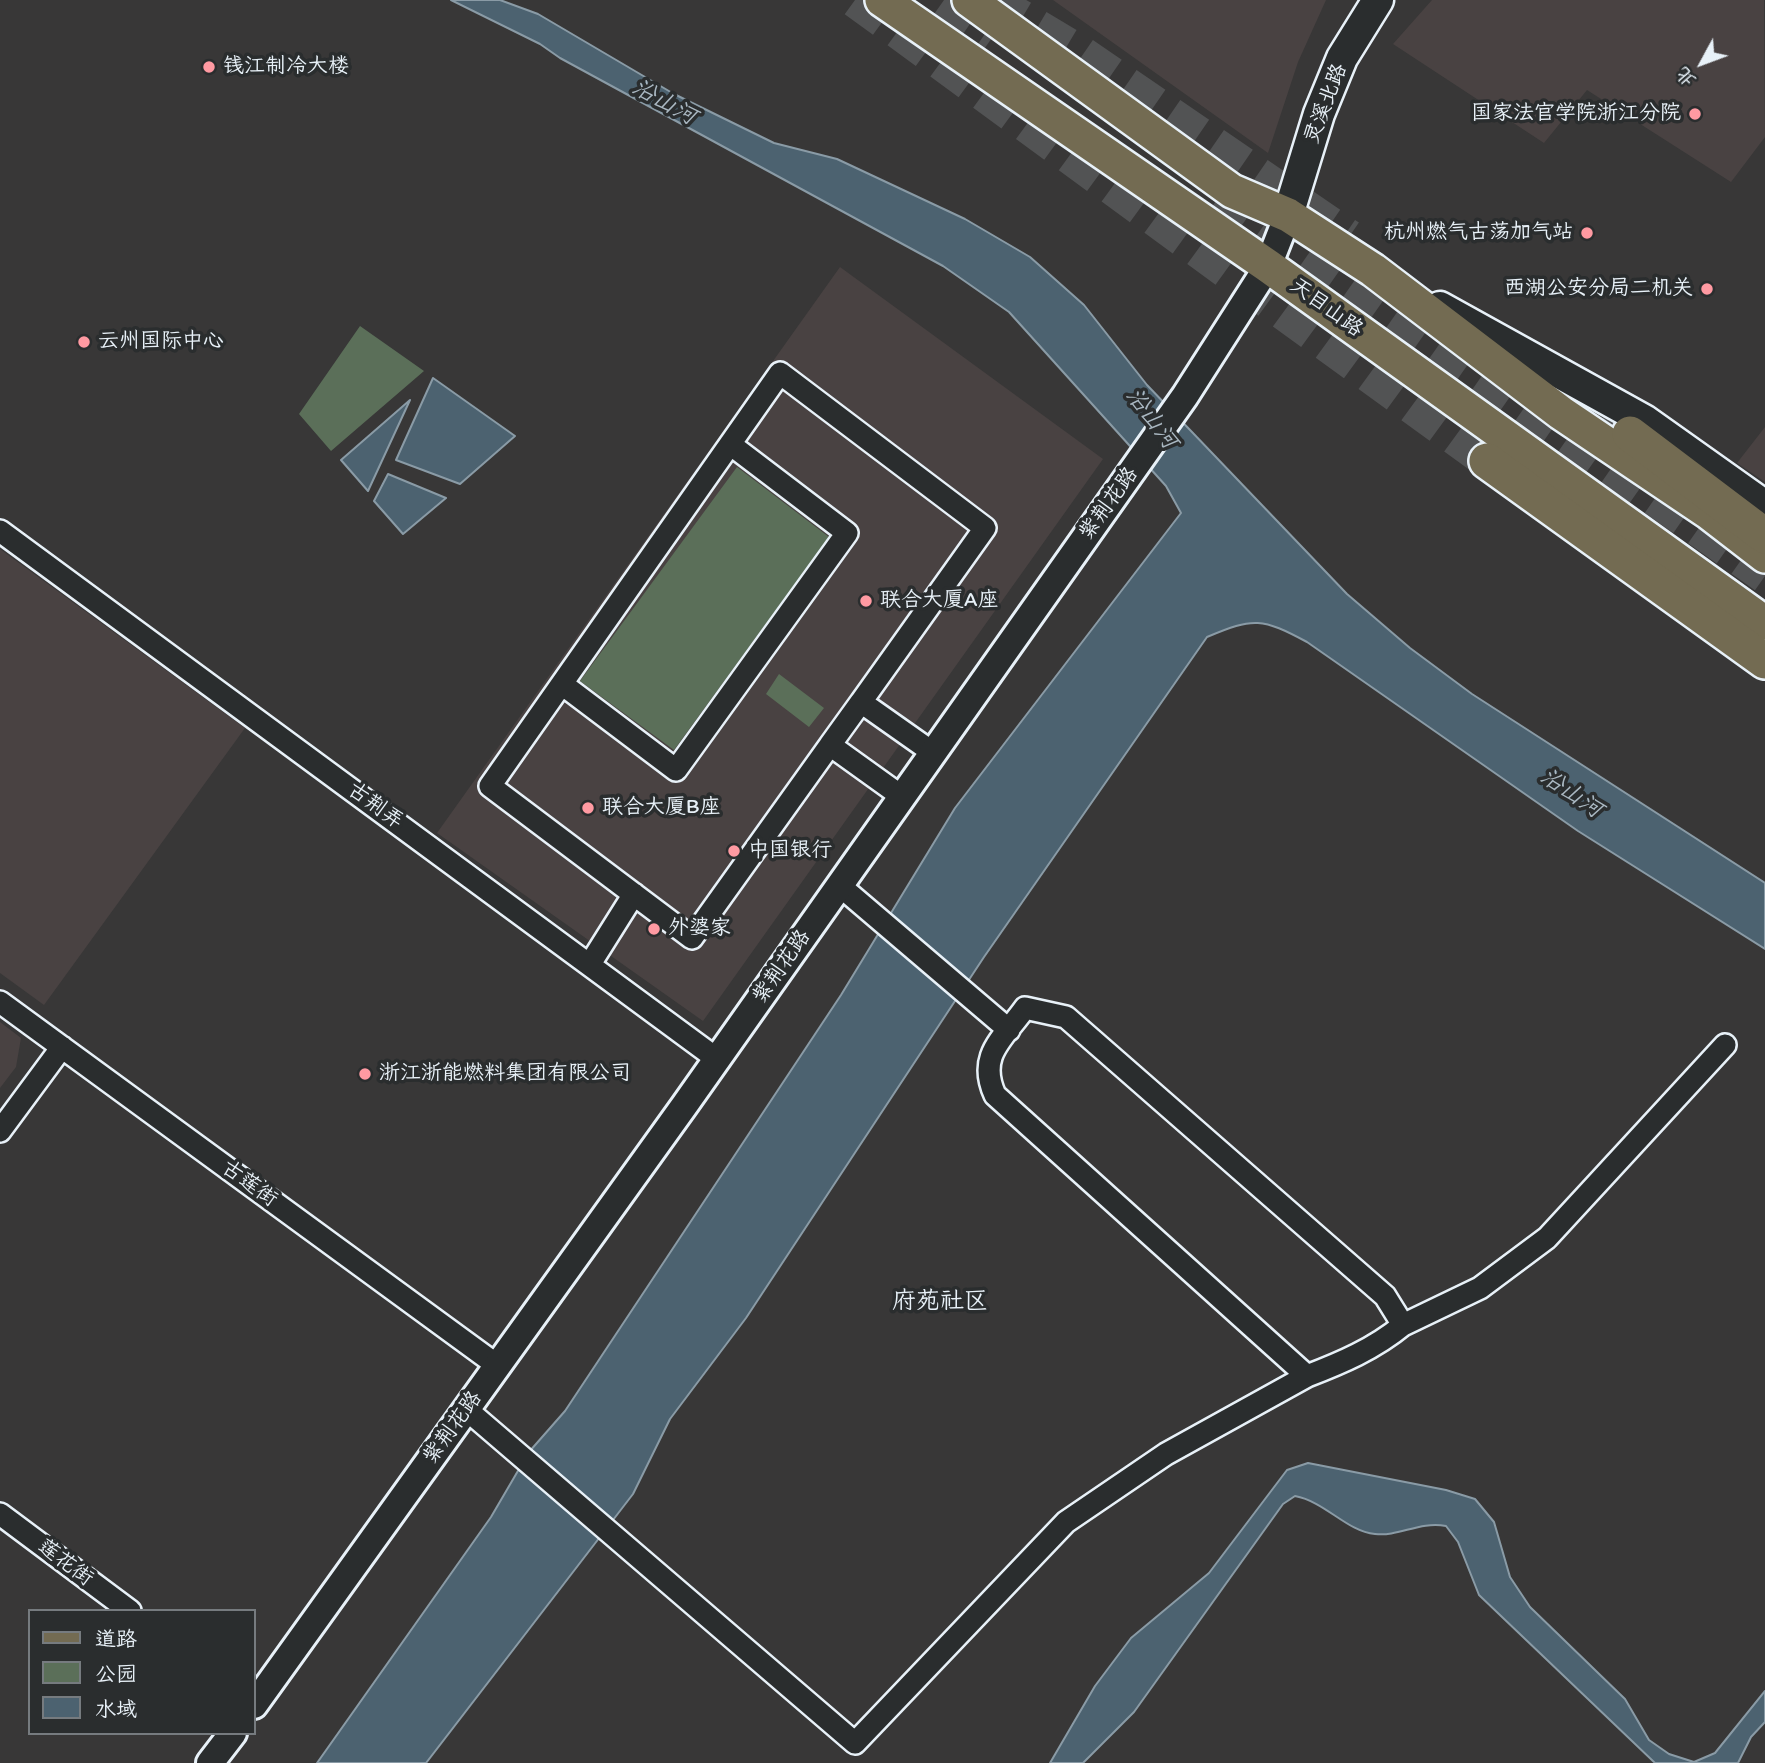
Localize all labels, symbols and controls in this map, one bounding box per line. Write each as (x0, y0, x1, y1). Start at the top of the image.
north arrow (1667, 28, 1737, 98)
place label: 钱江制冷大楼 (223, 54, 349, 80)
marker: 钱江制冷大楼 (201, 59, 217, 75)
street label: 灵溪北路 (1299, 60, 1353, 148)
text: 北 (1671, 62, 1701, 92)
water label: 沿山河 (627, 74, 701, 132)
place label: 国家法官学院浙江分院 (1471, 101, 1681, 127)
marker: 国家法官学院浙江分院 (1687, 106, 1703, 122)
place label: 杭州燃气古荡加气站 (1384, 220, 1573, 246)
marker: 杭州燃气古荡加气站 (1579, 225, 1595, 241)
street label: 天目山路 (1285, 273, 1367, 343)
place label: 西湖公安分局二机关 (1504, 276, 1693, 302)
marker: 西湖公安分局二机关 (1699, 281, 1715, 297)
place label: 云州国际中心 (98, 329, 224, 355)
marker: 云州国际中心 (76, 334, 92, 350)
water label: 沿山河 (1119, 383, 1183, 455)
street label: 紫荆花路 (1074, 463, 1144, 545)
place label: 联合大厦A座 (880, 588, 998, 614)
marker: 联合大厦A座 (858, 593, 874, 609)
water label: 沿山河 (1535, 763, 1607, 825)
street label: 古荆弄 (342, 777, 408, 835)
place label: 联合大厦B座 (602, 795, 721, 821)
marker: 联合大厦B座 (580, 800, 596, 816)
place label: 中国银行 (748, 838, 832, 864)
marker: 中国银行 (726, 843, 742, 859)
place label: 外婆家 (668, 916, 731, 942)
marker: 外婆家 (646, 921, 662, 937)
street label: 紫荆花路 (748, 925, 816, 1009)
place label: 浙江浙能燃料集团有限公司 (379, 1061, 631, 1087)
marker: 浙江浙能燃料集团有限公司 (357, 1066, 373, 1082)
street label: 古莲街 (216, 1155, 282, 1213)
district label: 府苑社区 (892, 1288, 988, 1316)
street label: 紫荆花路 (418, 1387, 488, 1469)
street label: 莲花街 (32, 1534, 98, 1592)
legend (28, 1609, 256, 1735)
text: 道路 (95, 1626, 137, 1651)
text: 公园 (95, 1661, 137, 1686)
text: 水域 (95, 1696, 137, 1721)

